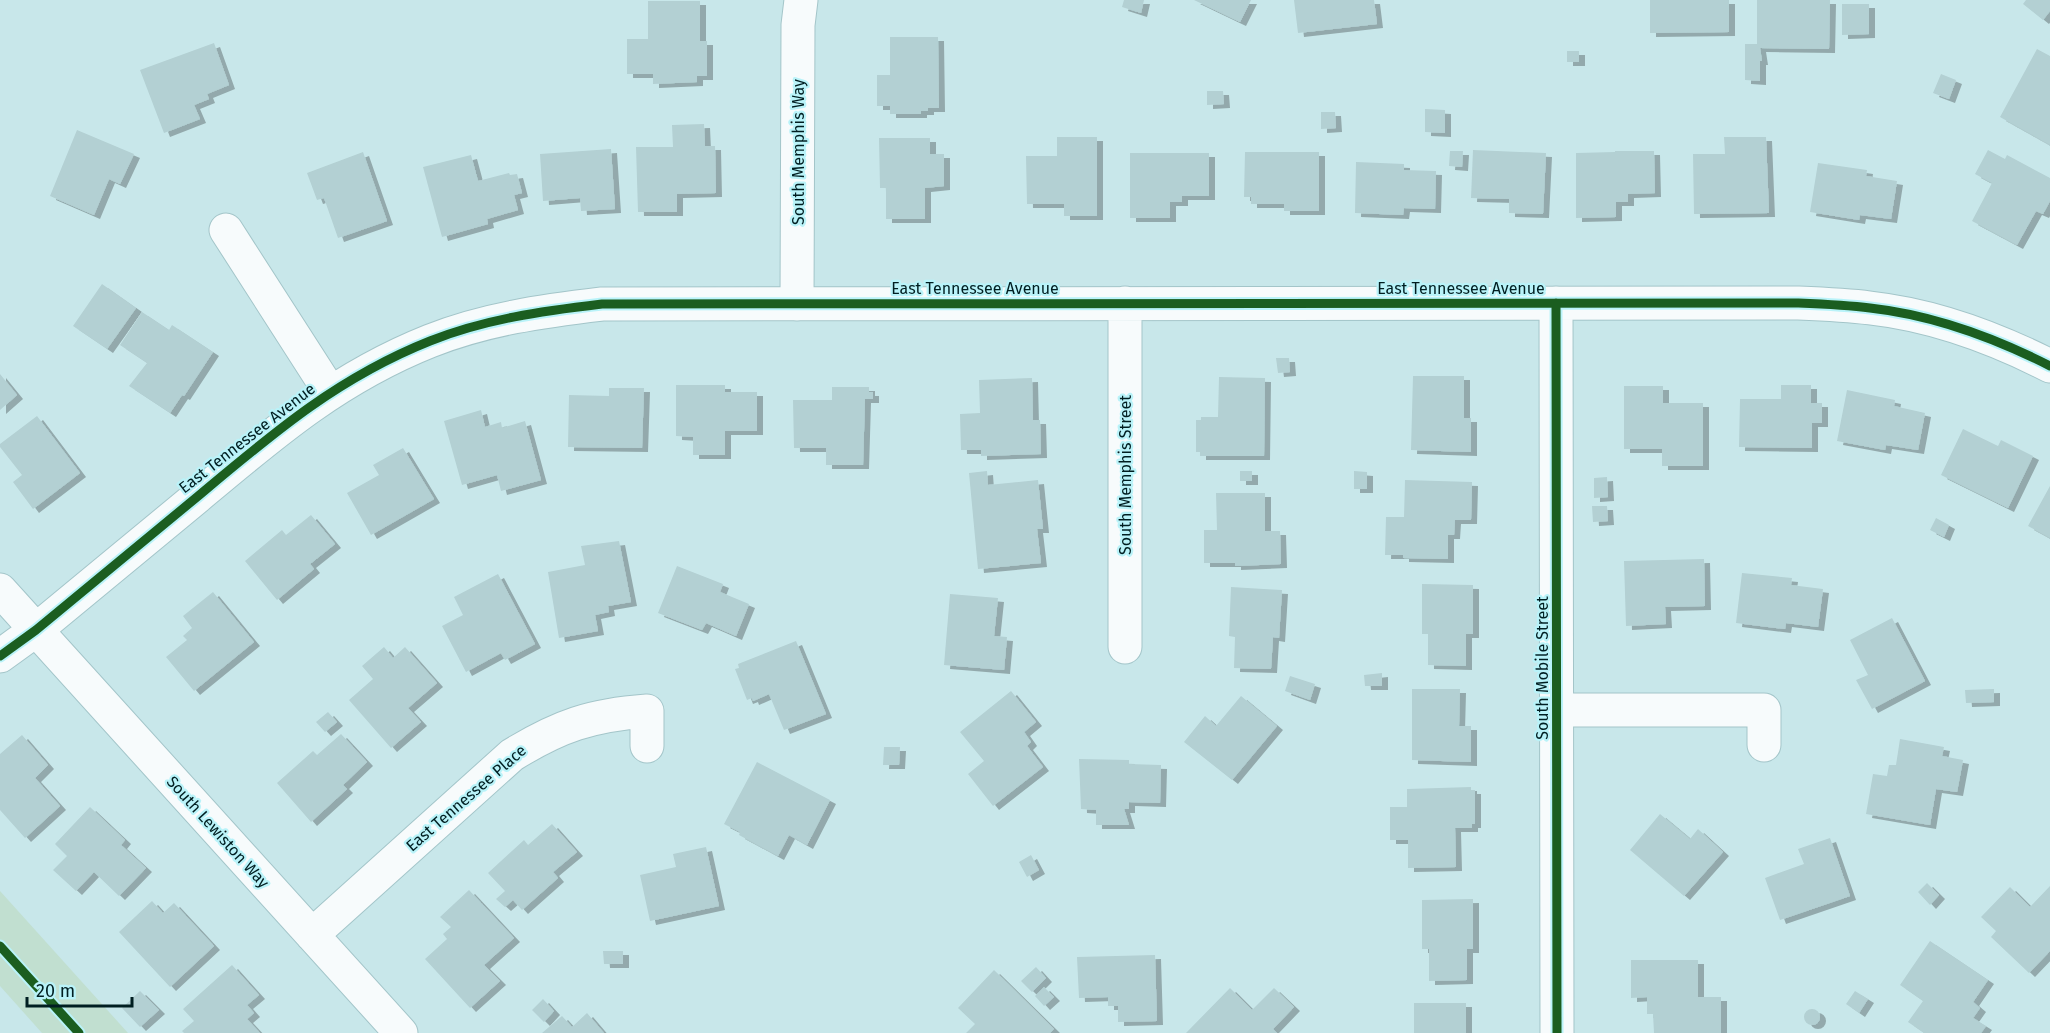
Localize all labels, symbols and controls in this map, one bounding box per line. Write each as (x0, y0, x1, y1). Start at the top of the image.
street label: South Memphis Way (789, 79, 808, 225)
street label: East Tennessee Avenue (891, 279, 1059, 298)
street label: East Tennessee Avenue (1377, 279, 1545, 298)
street label: East Tennessee Avenue (175, 379, 319, 497)
street label: South Memphis Street (1116, 395, 1135, 555)
street label: South Mobile Street (1533, 596, 1552, 740)
street label: East Tennessee Place (402, 741, 530, 855)
street label: South Lewiston Way (163, 772, 273, 892)
scale bar (27, 970, 132, 1008)
text: 20 m (36, 980, 75, 1002)

